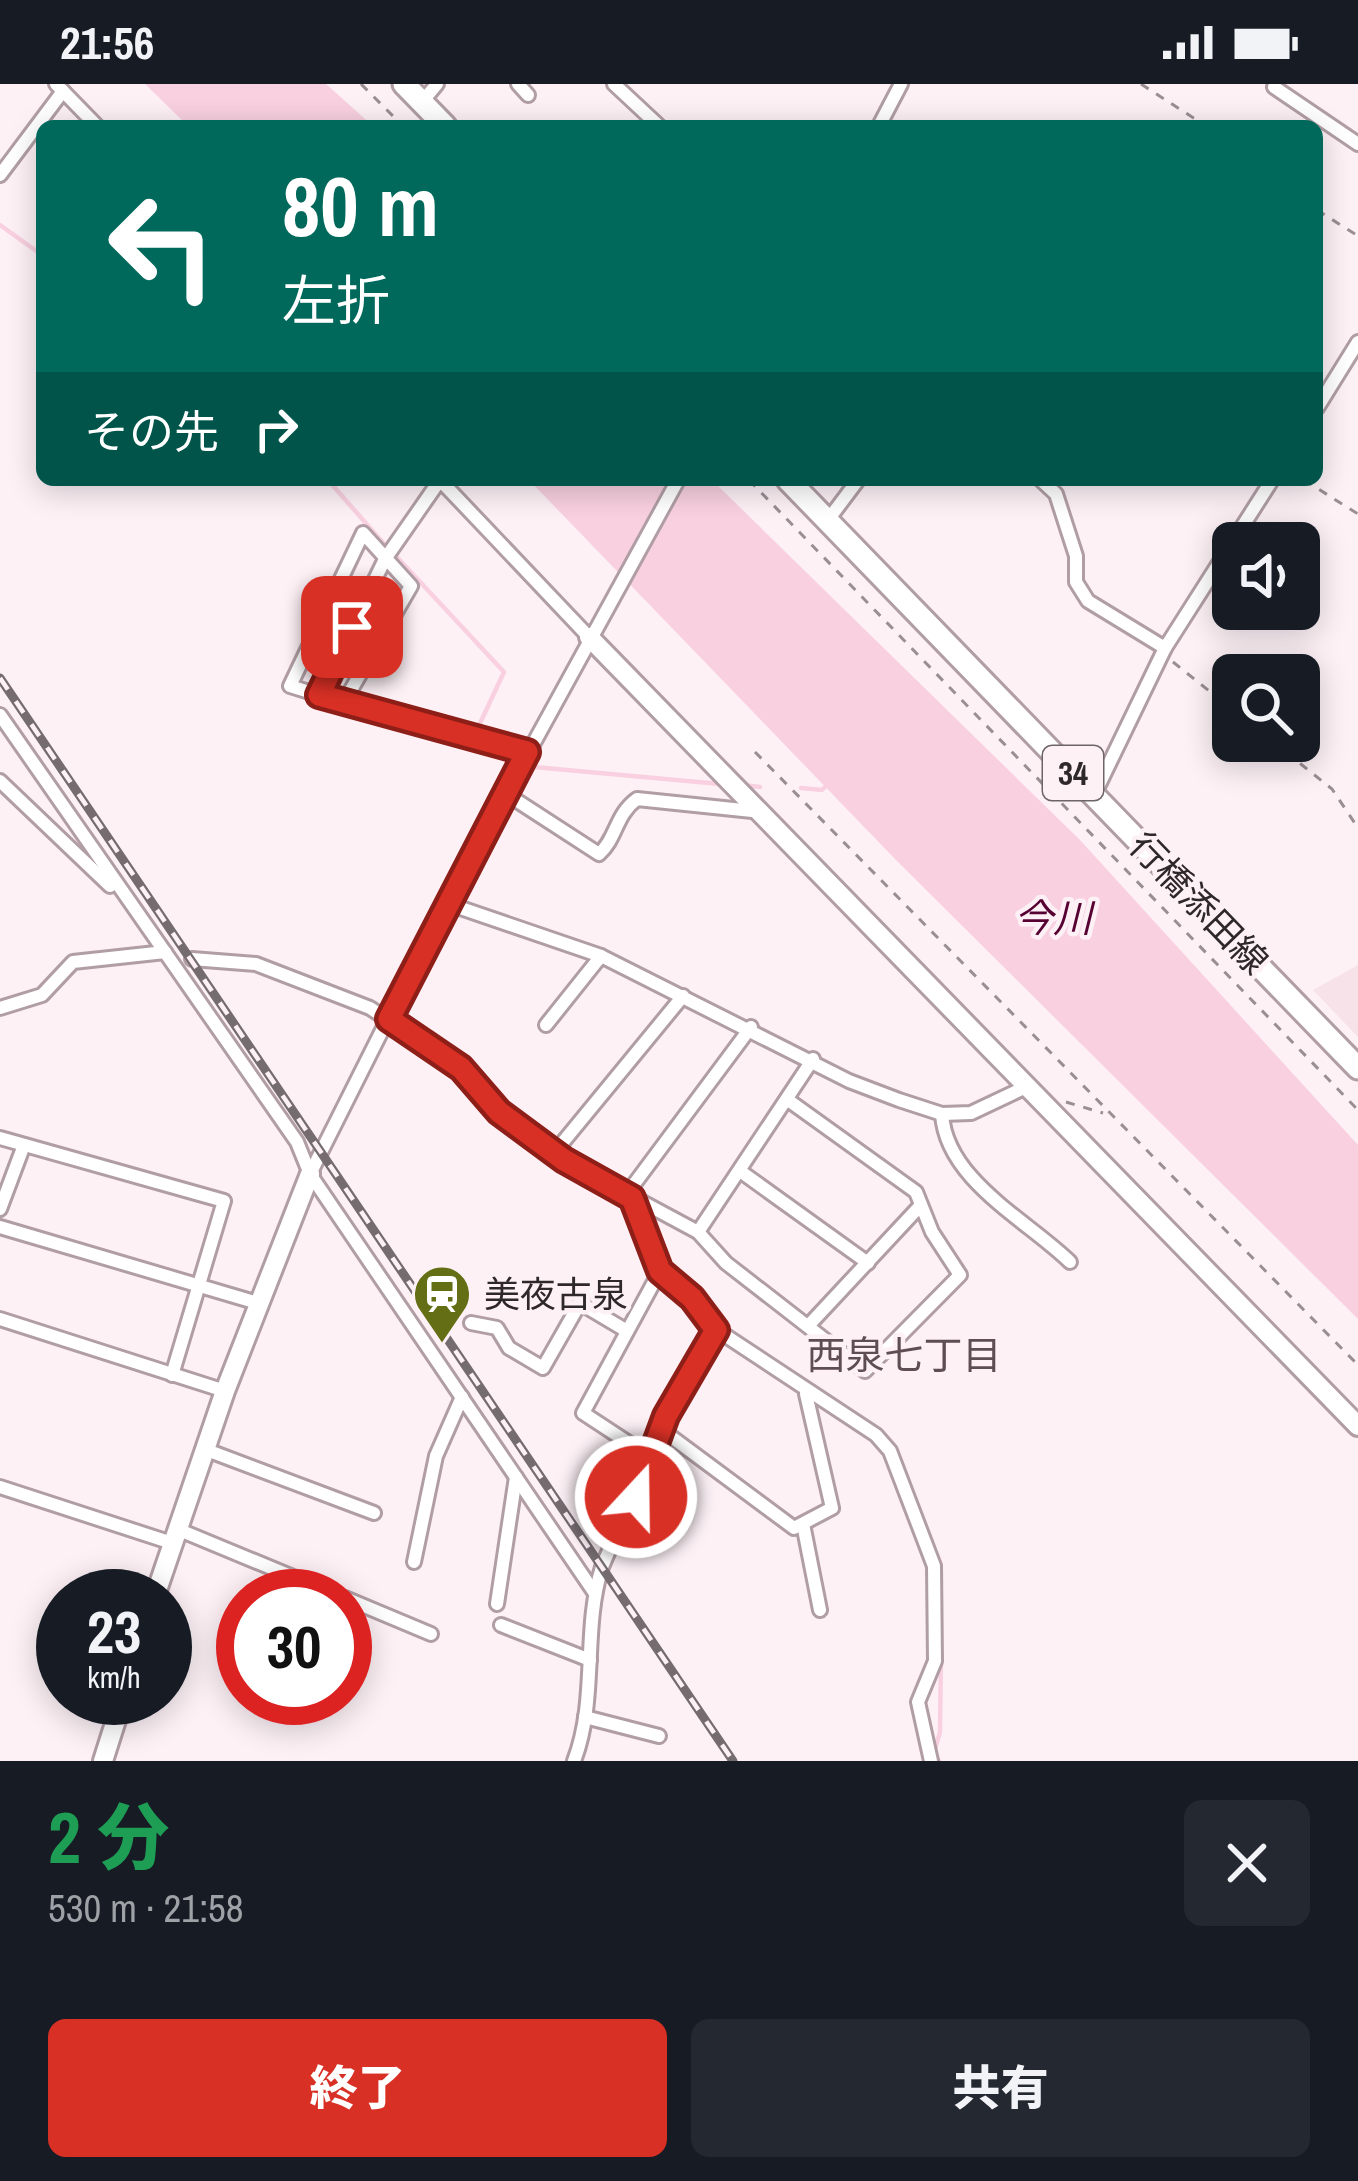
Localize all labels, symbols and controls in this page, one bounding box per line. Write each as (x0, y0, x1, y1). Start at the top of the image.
text: 21:56 (60, 12, 154, 73)
text: 80 m (282, 149, 439, 262)
icon: left (84, 168, 240, 324)
text: 左折 (282, 264, 390, 337)
icon: right (243, 396, 309, 462)
text: その先 (84, 401, 219, 462)
map controls (1212, 522, 1320, 762)
button: sound (1212, 522, 1320, 630)
pin (301, 576, 403, 678)
icon: arrive (319, 594, 385, 660)
button: search (1212, 654, 1320, 762)
road number: 34 (1043, 746, 1103, 800)
street label: 行橋添田線 (1119, 822, 1279, 984)
water label: 今川 (1014, 892, 1096, 944)
station icon: 美夜古泉 (411, 1263, 473, 1345)
place label: 美夜古泉 (484, 1270, 628, 1318)
district label: 西泉七丁目 (806, 1329, 1002, 1381)
position arrow (573, 1434, 699, 1560)
speed limit sign: 30 (216, 1569, 372, 1725)
text: 23 (87, 1591, 141, 1672)
text: km/h (87, 1657, 141, 1697)
text: 2 分 (48, 1788, 169, 1885)
button: close (1184, 1800, 1310, 1926)
text: 530 m · 21:58 (48, 1882, 244, 1934)
button: 終了 (48, 2019, 667, 2157)
button: 共有 (691, 2019, 1310, 2157)

